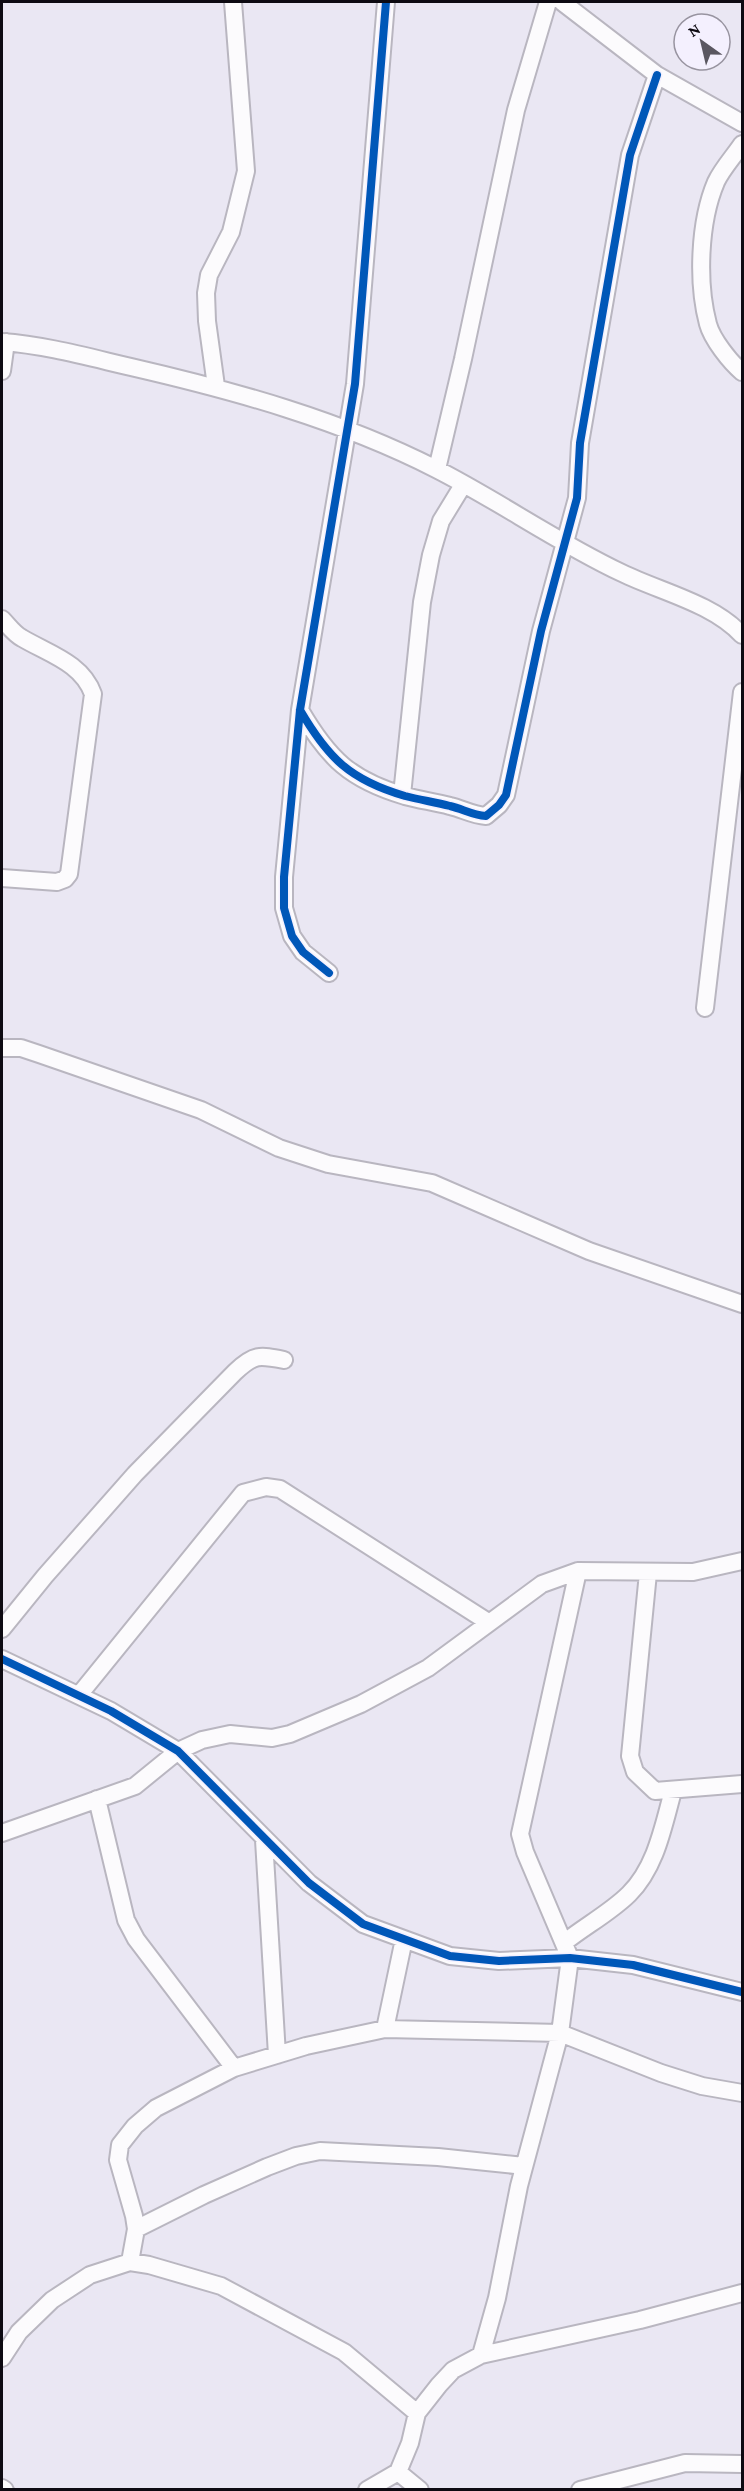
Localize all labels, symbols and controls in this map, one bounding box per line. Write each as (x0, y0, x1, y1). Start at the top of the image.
north arrow (672, 12, 732, 72)
text: N (685, 20, 703, 40)

